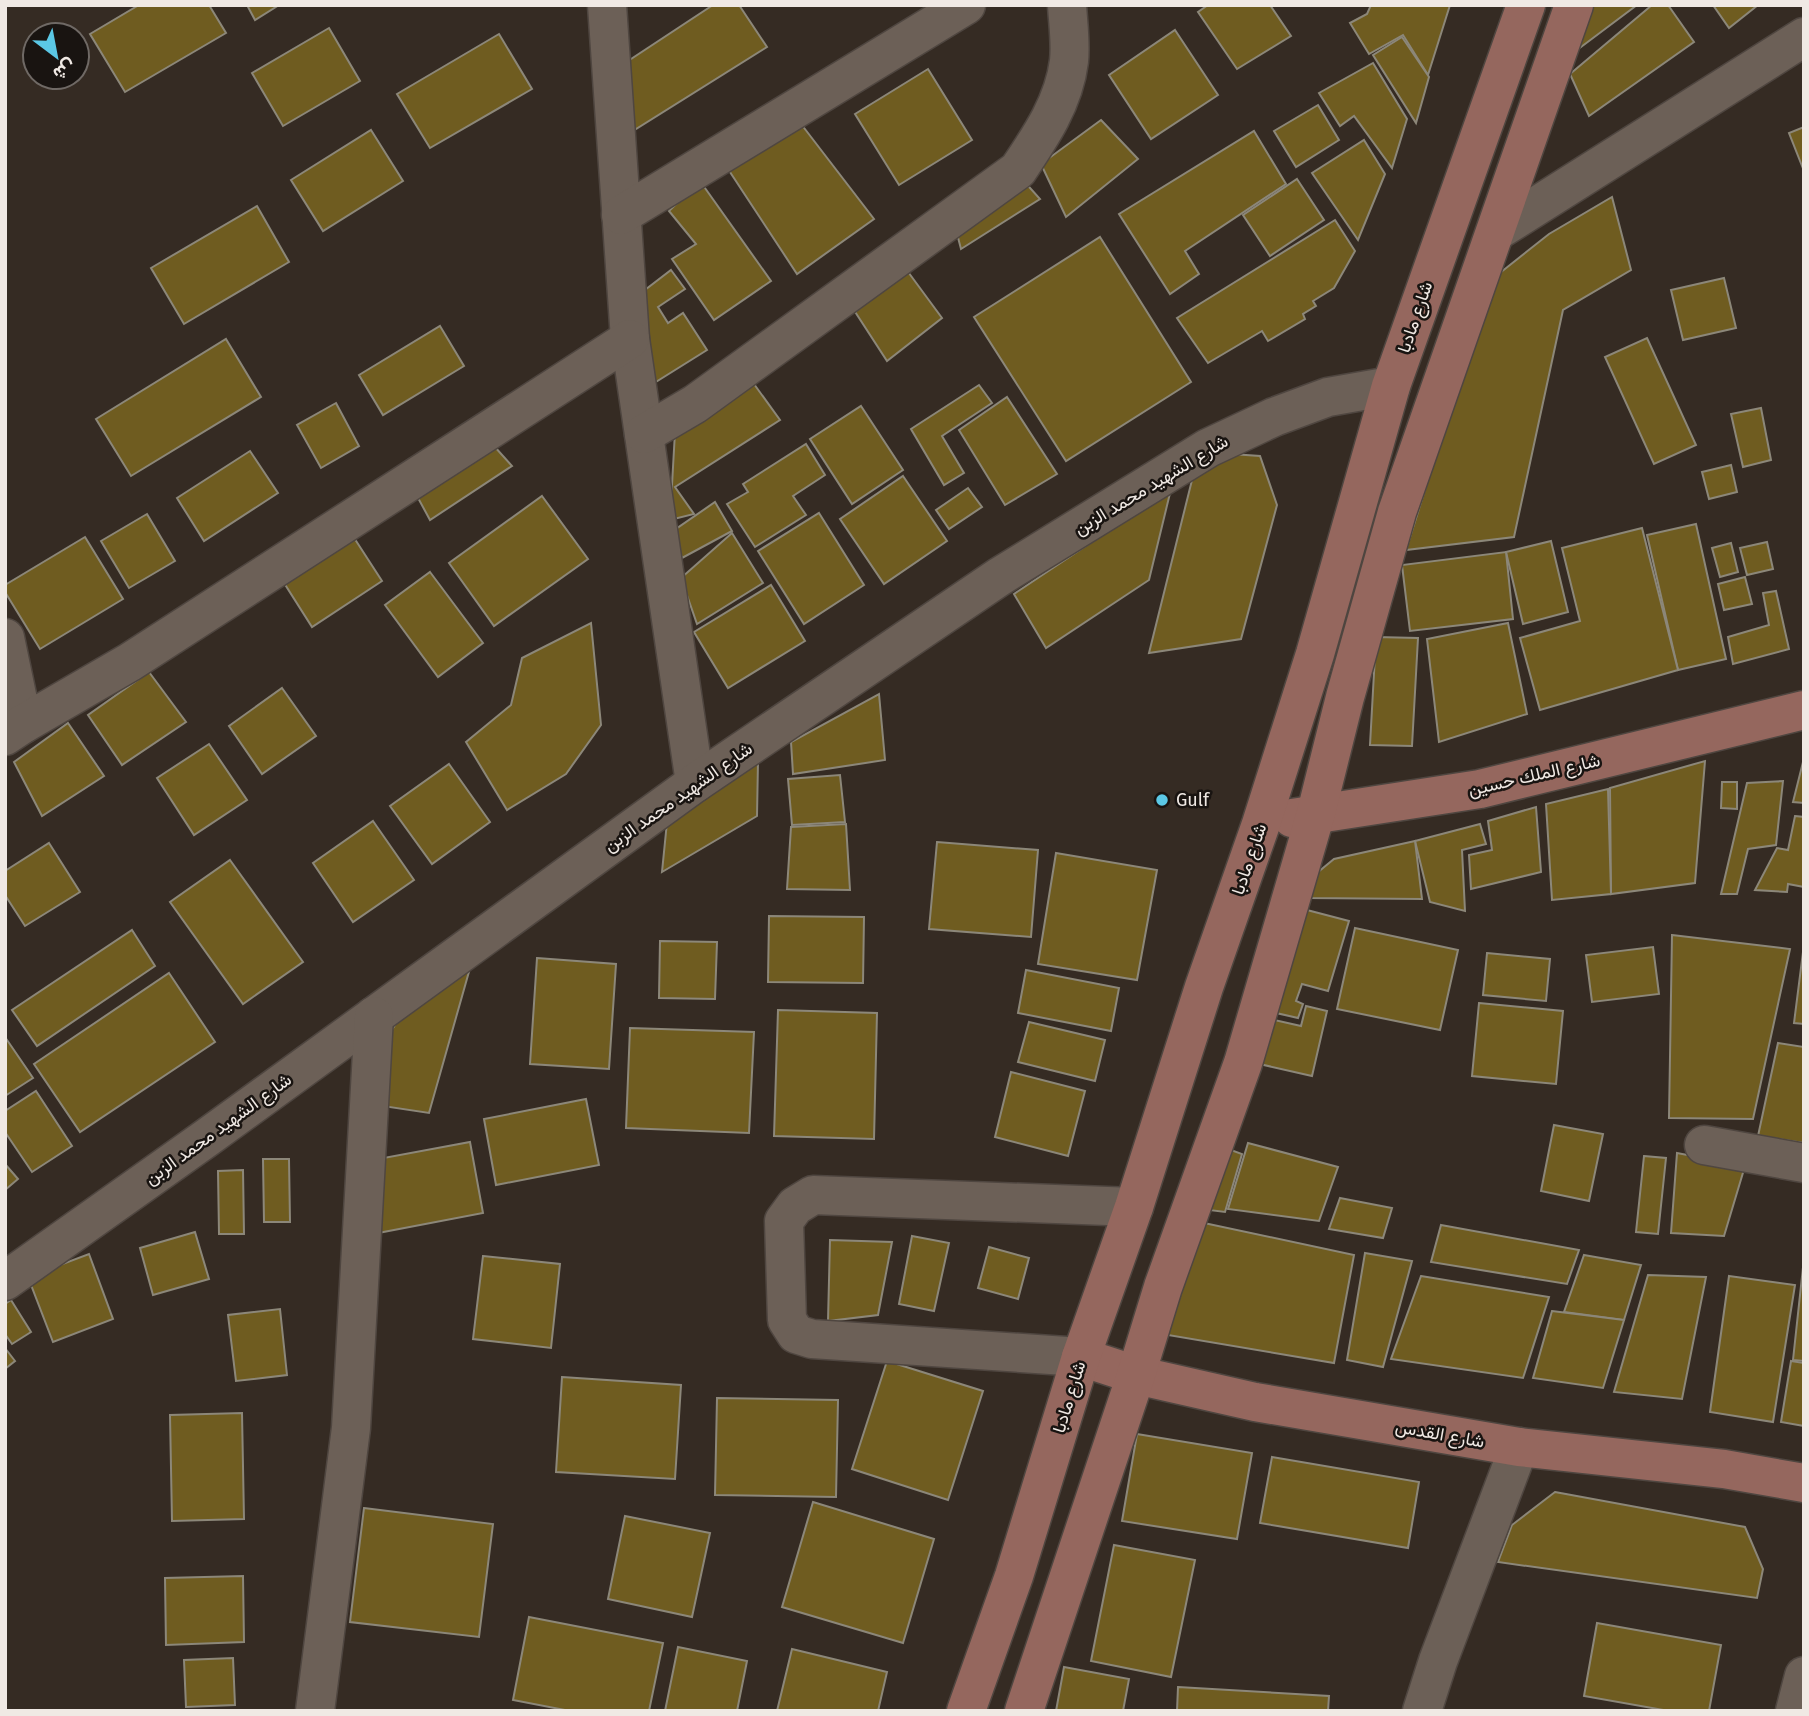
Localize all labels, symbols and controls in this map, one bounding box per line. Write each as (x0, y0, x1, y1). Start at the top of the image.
north arrow (21, 21, 91, 91)
text: ش (49, 54, 81, 86)
street label: شارع مادبا (1393, 278, 1438, 356)
street label: شارع الشهيد محمد الزبن (1070, 430, 1233, 541)
street label: شارع الشهيد محمد الزبن (600, 737, 757, 857)
street label: شارع الملك حسين (1466, 749, 1602, 802)
place label: Gulf (1176, 789, 1211, 811)
marker: Gulf (1154, 792, 1170, 808)
street label: شارع مادبا (1227, 820, 1272, 898)
street label: شارع الشهيد محمد الزبن (140, 1068, 296, 1190)
street label: شارع مادبا (1048, 1358, 1091, 1436)
street label: شارع القدس (1394, 1415, 1486, 1454)

